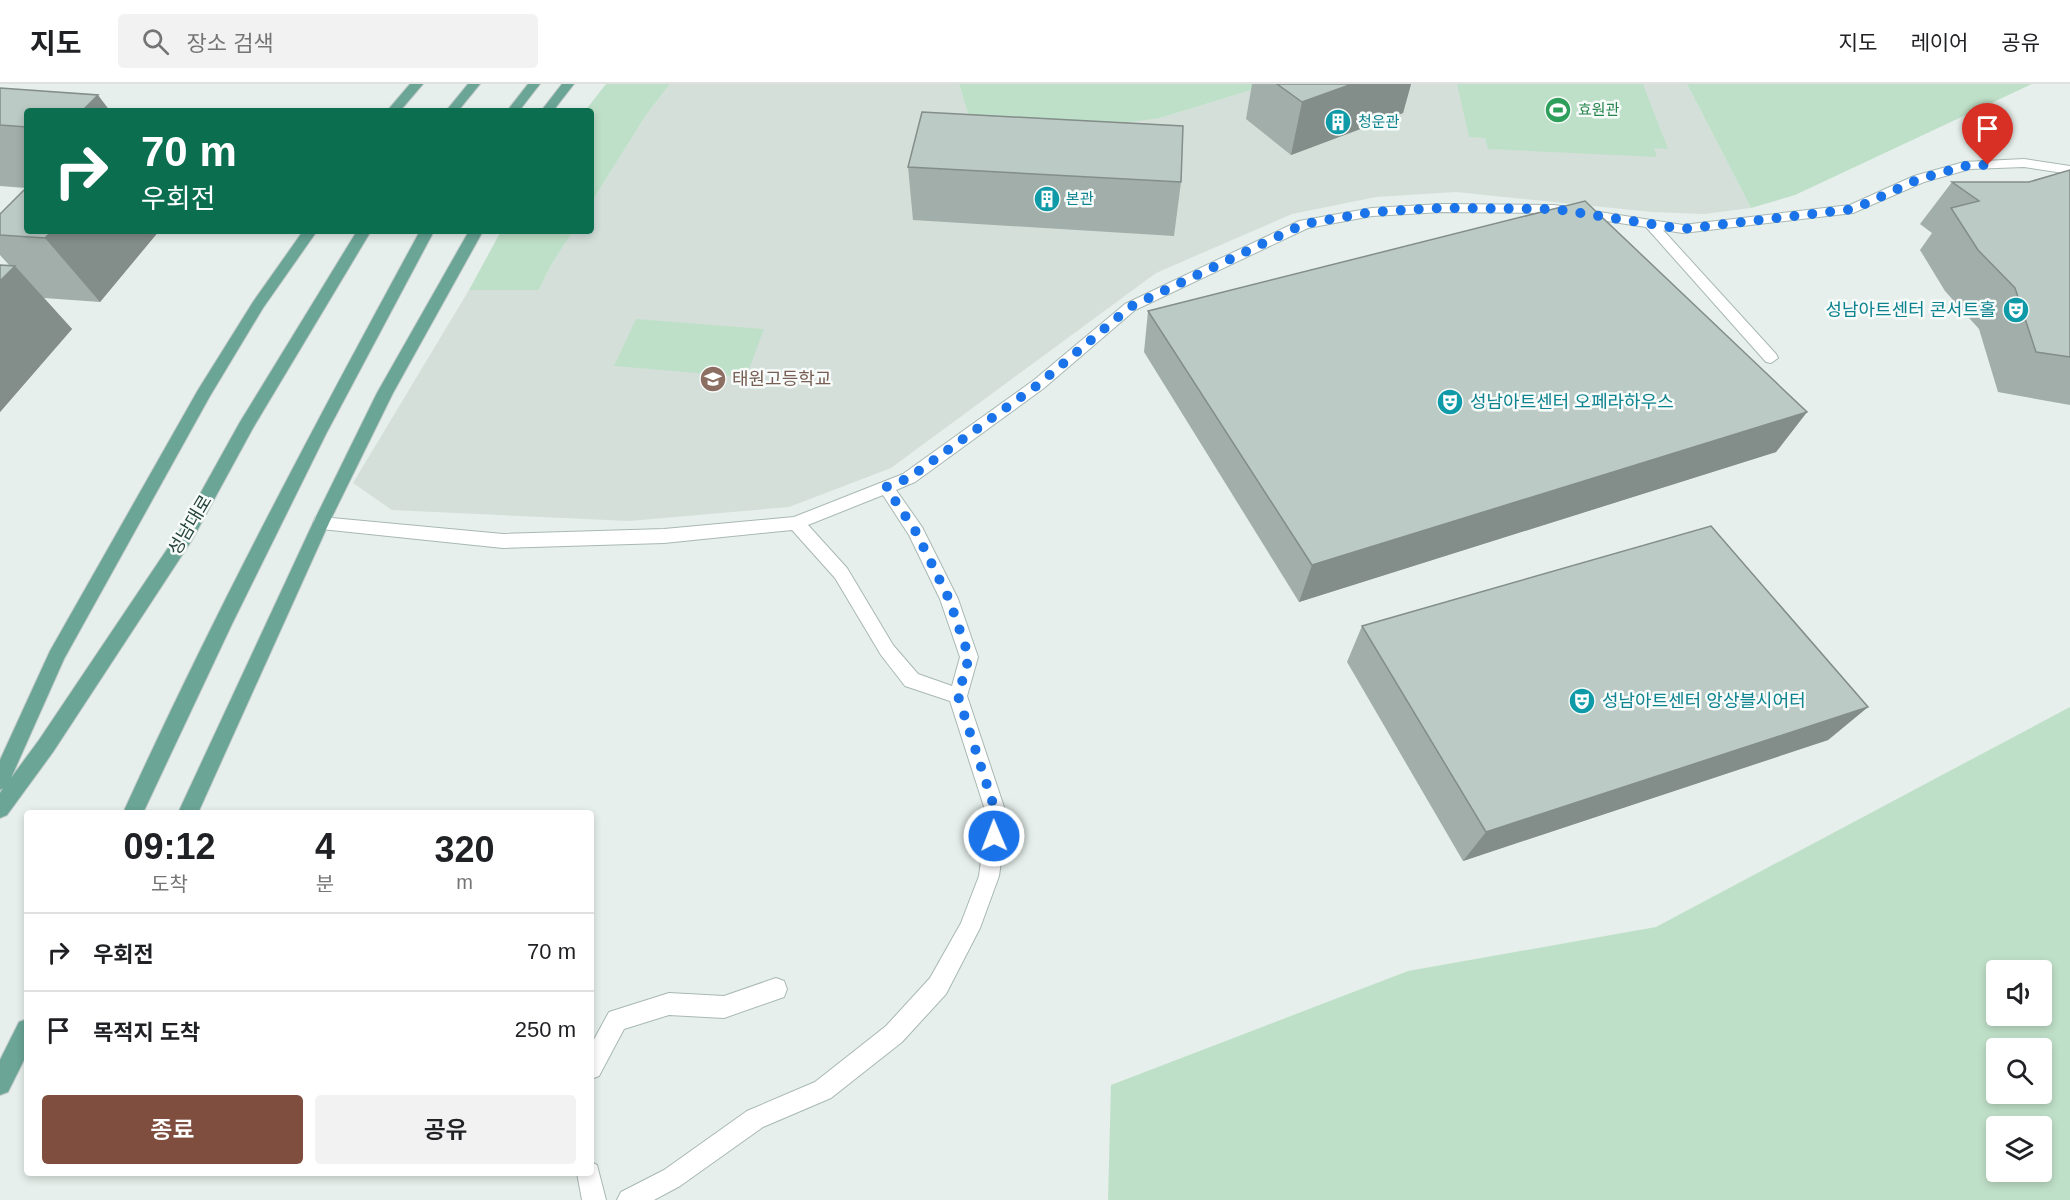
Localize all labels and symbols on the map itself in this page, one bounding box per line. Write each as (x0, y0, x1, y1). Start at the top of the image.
sports icon: 효원관 (1543, 95, 1573, 125)
place label: 효원관 (1578, 101, 1620, 118)
pin (1962, 103, 2013, 165)
building icon: 청운관 (1323, 107, 1353, 137)
place label: 청운관 (1358, 113, 1400, 130)
building icon: 본관 (1032, 184, 1062, 214)
place label: 본관 (1066, 190, 1094, 207)
theatre icon: 성남아트센터 콘서트홀 (2001, 295, 2031, 325)
place label: 성남아트센터 콘서트홀 (1825, 300, 1996, 320)
school or university icon: 태원고등학교 (698, 364, 728, 394)
place label: 태원고등학교 (732, 369, 831, 389)
theatre icon: 성남아트센터 오페라하우스 (1435, 387, 1465, 417)
place label: 성남아트센터 오페라하우스 (1470, 392, 1674, 412)
street label: 성남대로 (164, 491, 216, 559)
theatre icon: 성남아트센터 앙상블시어터 (1567, 686, 1597, 716)
place label: 성남아트센터 앙상블시어터 (1602, 691, 1806, 711)
position arrow (962, 804, 1026, 868)

